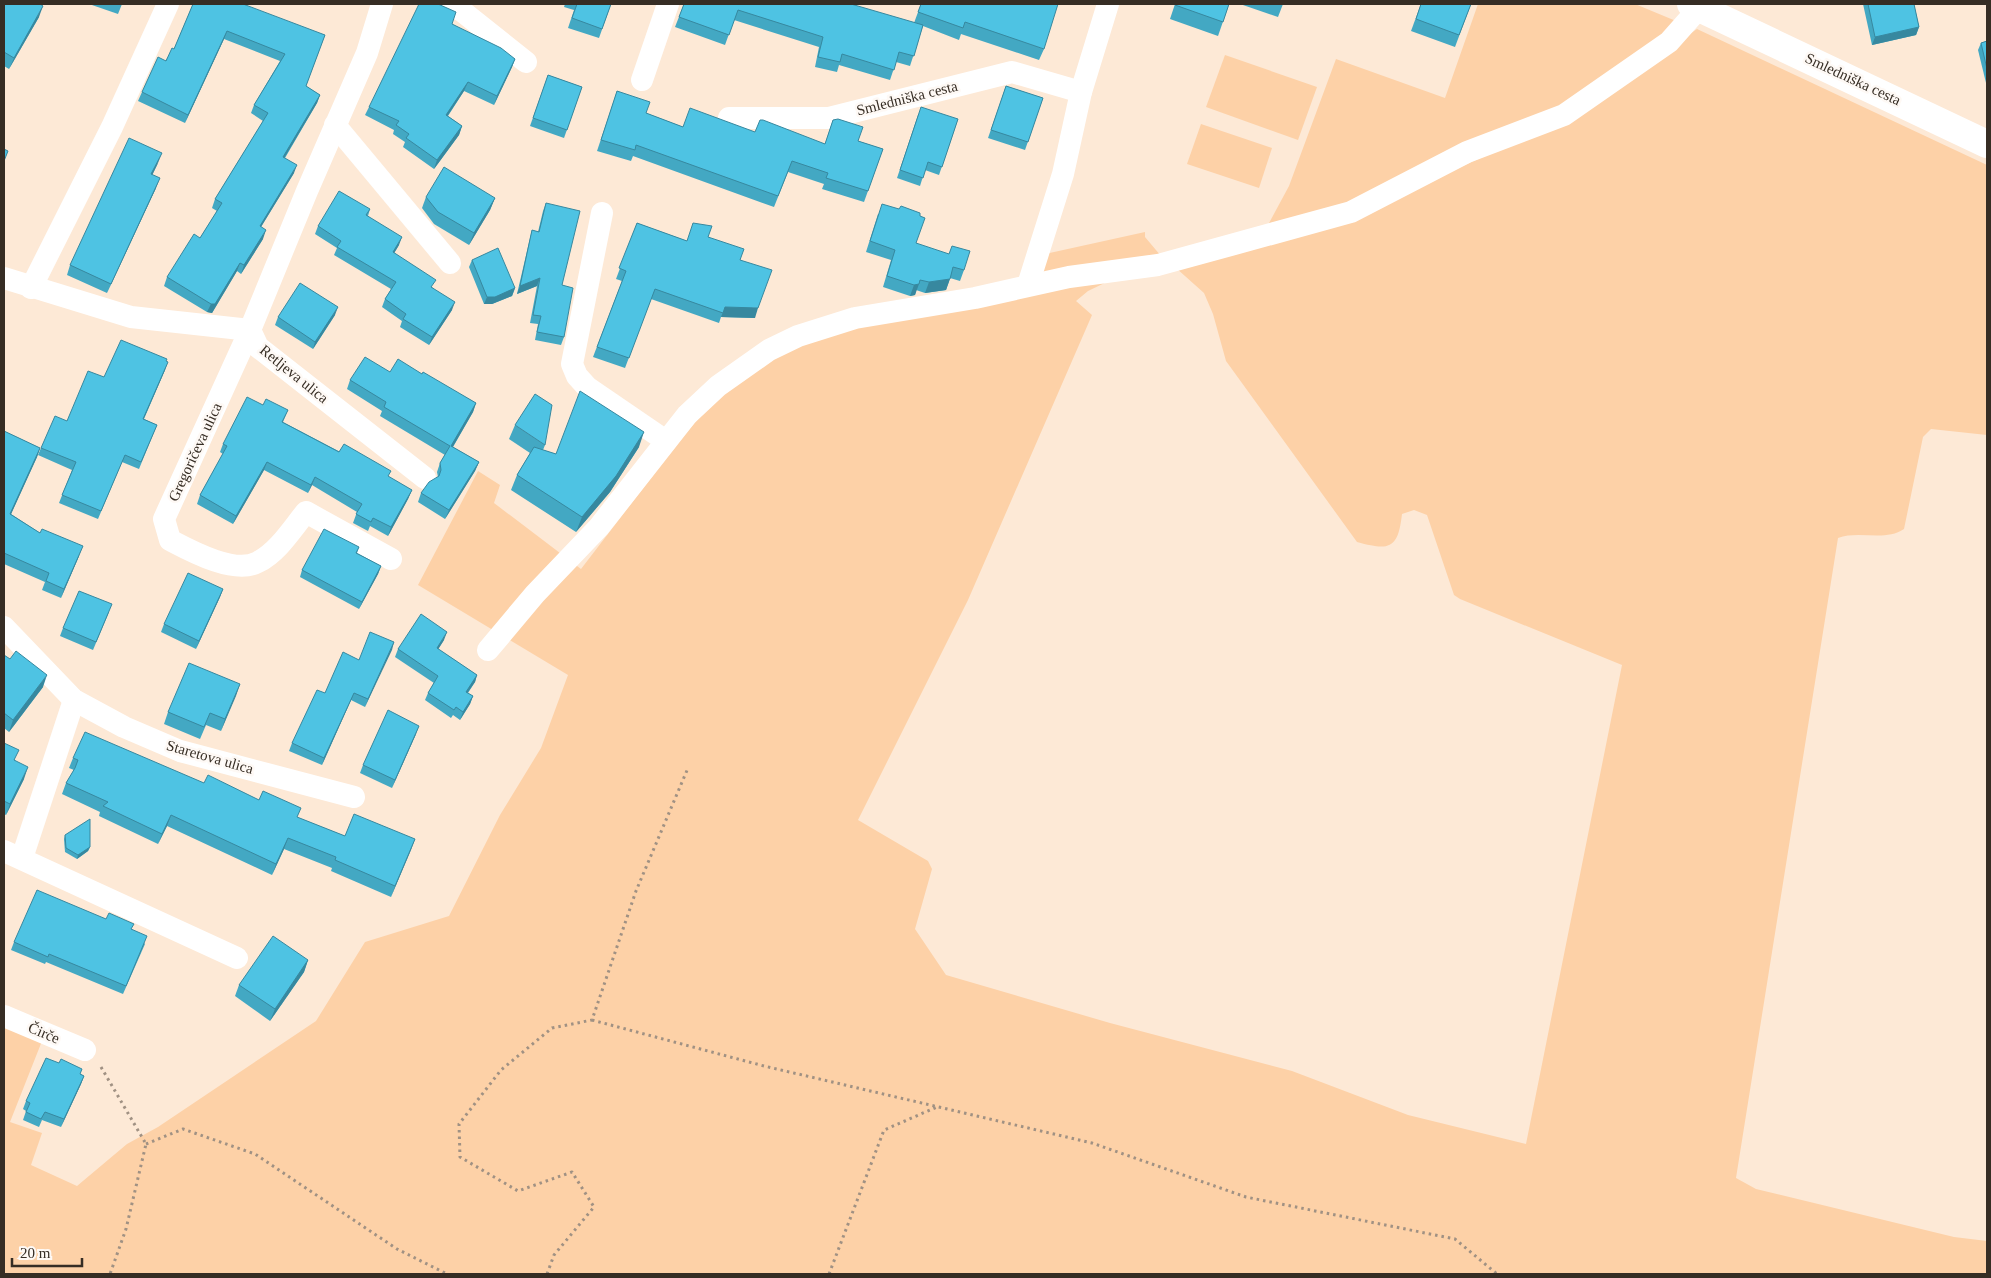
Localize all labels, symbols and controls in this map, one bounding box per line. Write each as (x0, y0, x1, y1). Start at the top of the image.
street label: Smledniška cesta (1803, 50, 1904, 108)
street label: Smledniška cesta (855, 78, 960, 118)
street label: Retljeva ulica (257, 342, 332, 407)
street label: Gregoričeva ulica (165, 400, 225, 504)
street label: Staretova ulica (165, 737, 256, 777)
street label: Čirče (26, 1019, 62, 1047)
scale bar (12, 1236, 82, 1268)
text: 20 m (20, 1245, 51, 1261)

